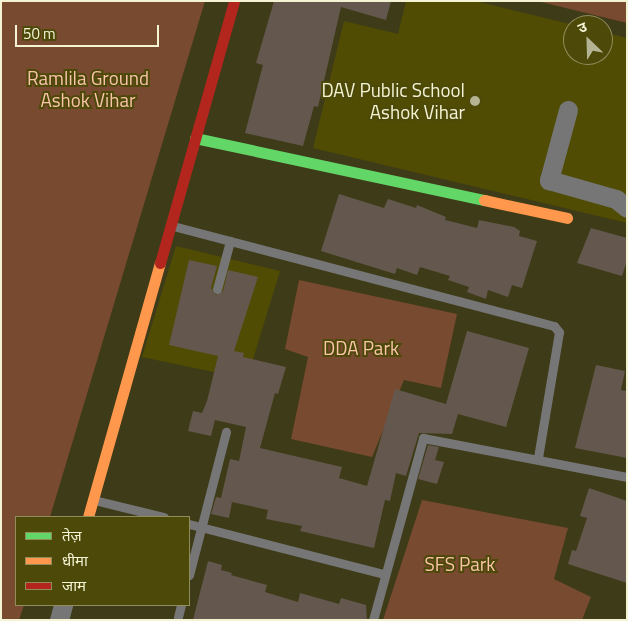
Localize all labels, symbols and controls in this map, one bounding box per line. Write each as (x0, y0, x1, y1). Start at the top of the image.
scale bar (18, 15, 161, 47)
north arrow (563, 15, 613, 65)
text: उ (574, 15, 590, 38)
text: 50 m (23, 22, 56, 45)
park label: Ramlila Ground Ashok Vihar (27, 67, 149, 111)
place label: DAV Public School Ashok Vihar (321, 79, 465, 123)
marker: DAV Public School Ashok Vihar (469, 95, 481, 107)
park label: DDA Park (323, 337, 399, 359)
legend (15, 516, 190, 606)
text: तेज़ (62, 524, 82, 547)
text: धीमा (62, 549, 88, 572)
park label: SFS Park (425, 553, 495, 575)
text: जाम (62, 574, 86, 597)

